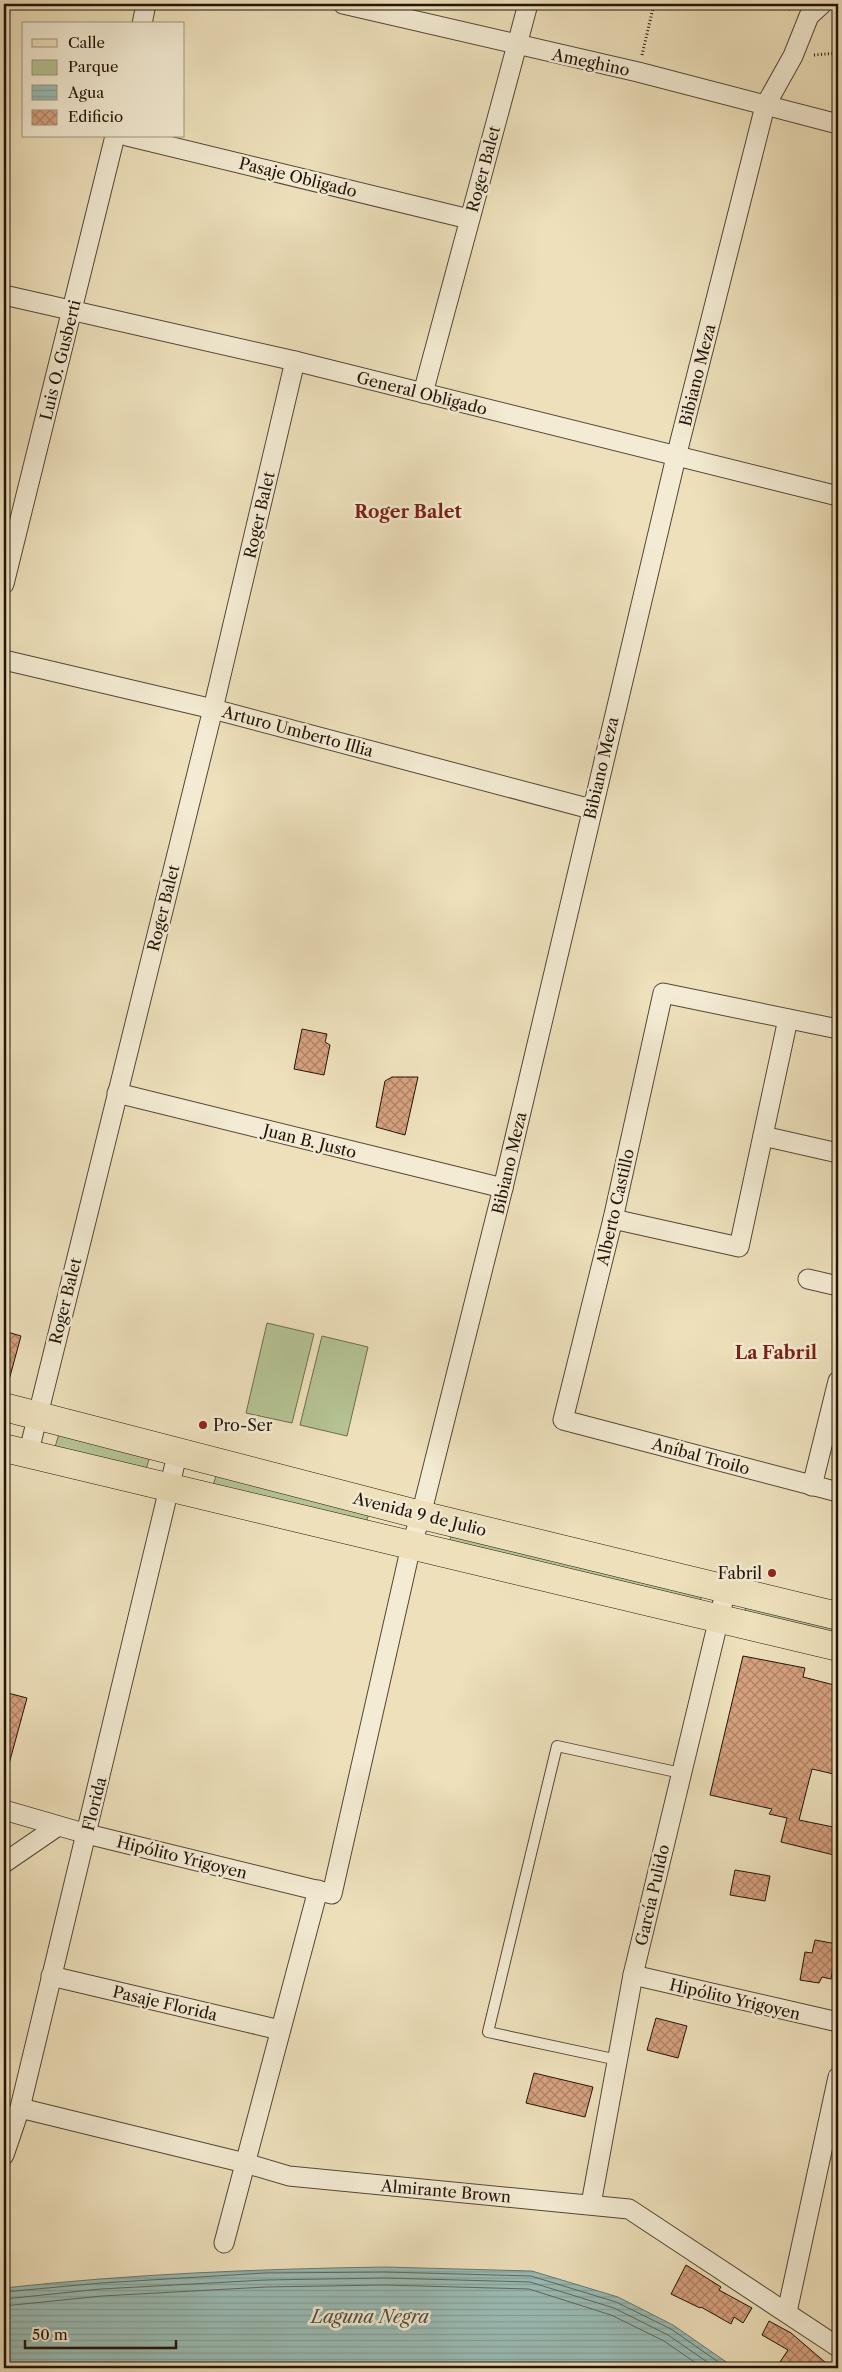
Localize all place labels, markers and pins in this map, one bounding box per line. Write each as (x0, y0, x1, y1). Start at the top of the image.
place label: Pro-Ser (213, 1415, 273, 1435)
marker: Pro-Ser (197, 1419, 209, 1431)
place label: Fabril (718, 1563, 762, 1583)
marker: Fabril (766, 1567, 778, 1579)

